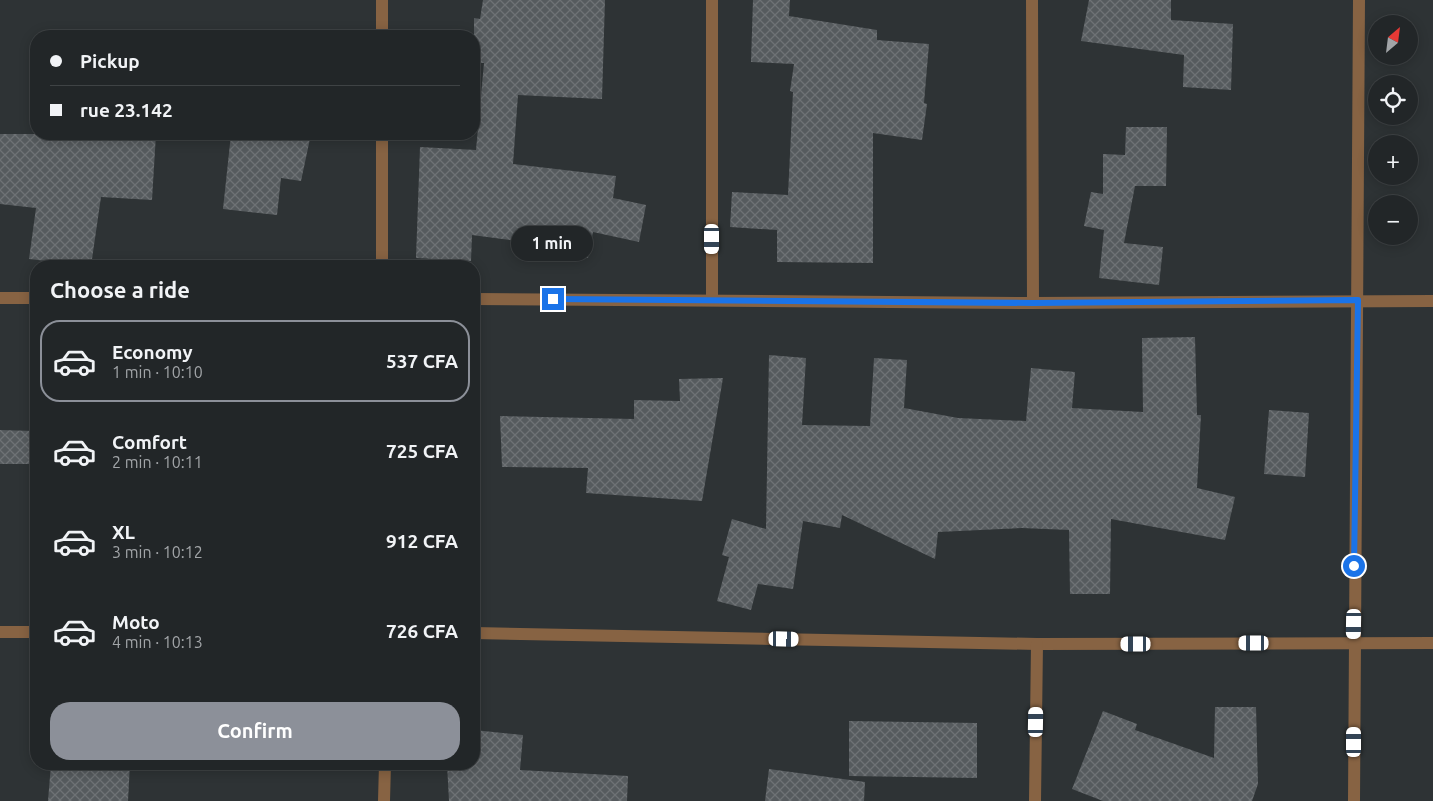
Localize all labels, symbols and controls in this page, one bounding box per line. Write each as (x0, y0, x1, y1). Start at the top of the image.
north arrow (1368, 15, 1418, 65)
map controls (1368, 15, 1418, 245)
text: Pickup (80, 50, 140, 72)
button: locate (1368, 75, 1418, 125)
text: rue 23.142 (80, 99, 173, 121)
button: + (1368, 135, 1418, 185)
button: − (1368, 195, 1418, 245)
car (704, 224, 719, 254)
callout: 1 min (512, 226, 594, 262)
text: 1 min (532, 234, 572, 252)
text: Choose a ride (50, 277, 190, 302)
route end (542, 288, 564, 310)
icon: car (52, 339, 97, 384)
text: Economy (112, 341, 193, 363)
text: 537 CFA (386, 350, 458, 372)
text: 1 min · 10:10 (112, 363, 203, 381)
icon: car (52, 429, 97, 474)
text: Comfort (112, 431, 187, 453)
text: 725 CFA (386, 440, 458, 462)
text: 2 min · 10:11 (112, 453, 203, 471)
icon: car (52, 519, 97, 564)
text: XL (112, 521, 135, 543)
text: 912 CFA (386, 530, 458, 552)
text: 3 min · 10:12 (112, 543, 203, 561)
route start (1343, 555, 1365, 577)
icon: car (52, 609, 97, 654)
car (1346, 609, 1361, 639)
text: Moto (112, 611, 160, 633)
text: 726 CFA (386, 620, 458, 642)
car (768, 631, 799, 647)
text: 4 min · 10:13 (112, 633, 203, 651)
car (1239, 636, 1269, 651)
car (1121, 637, 1151, 652)
button: Confirm (50, 702, 460, 760)
car (1028, 707, 1043, 737)
car (1346, 727, 1361, 757)

